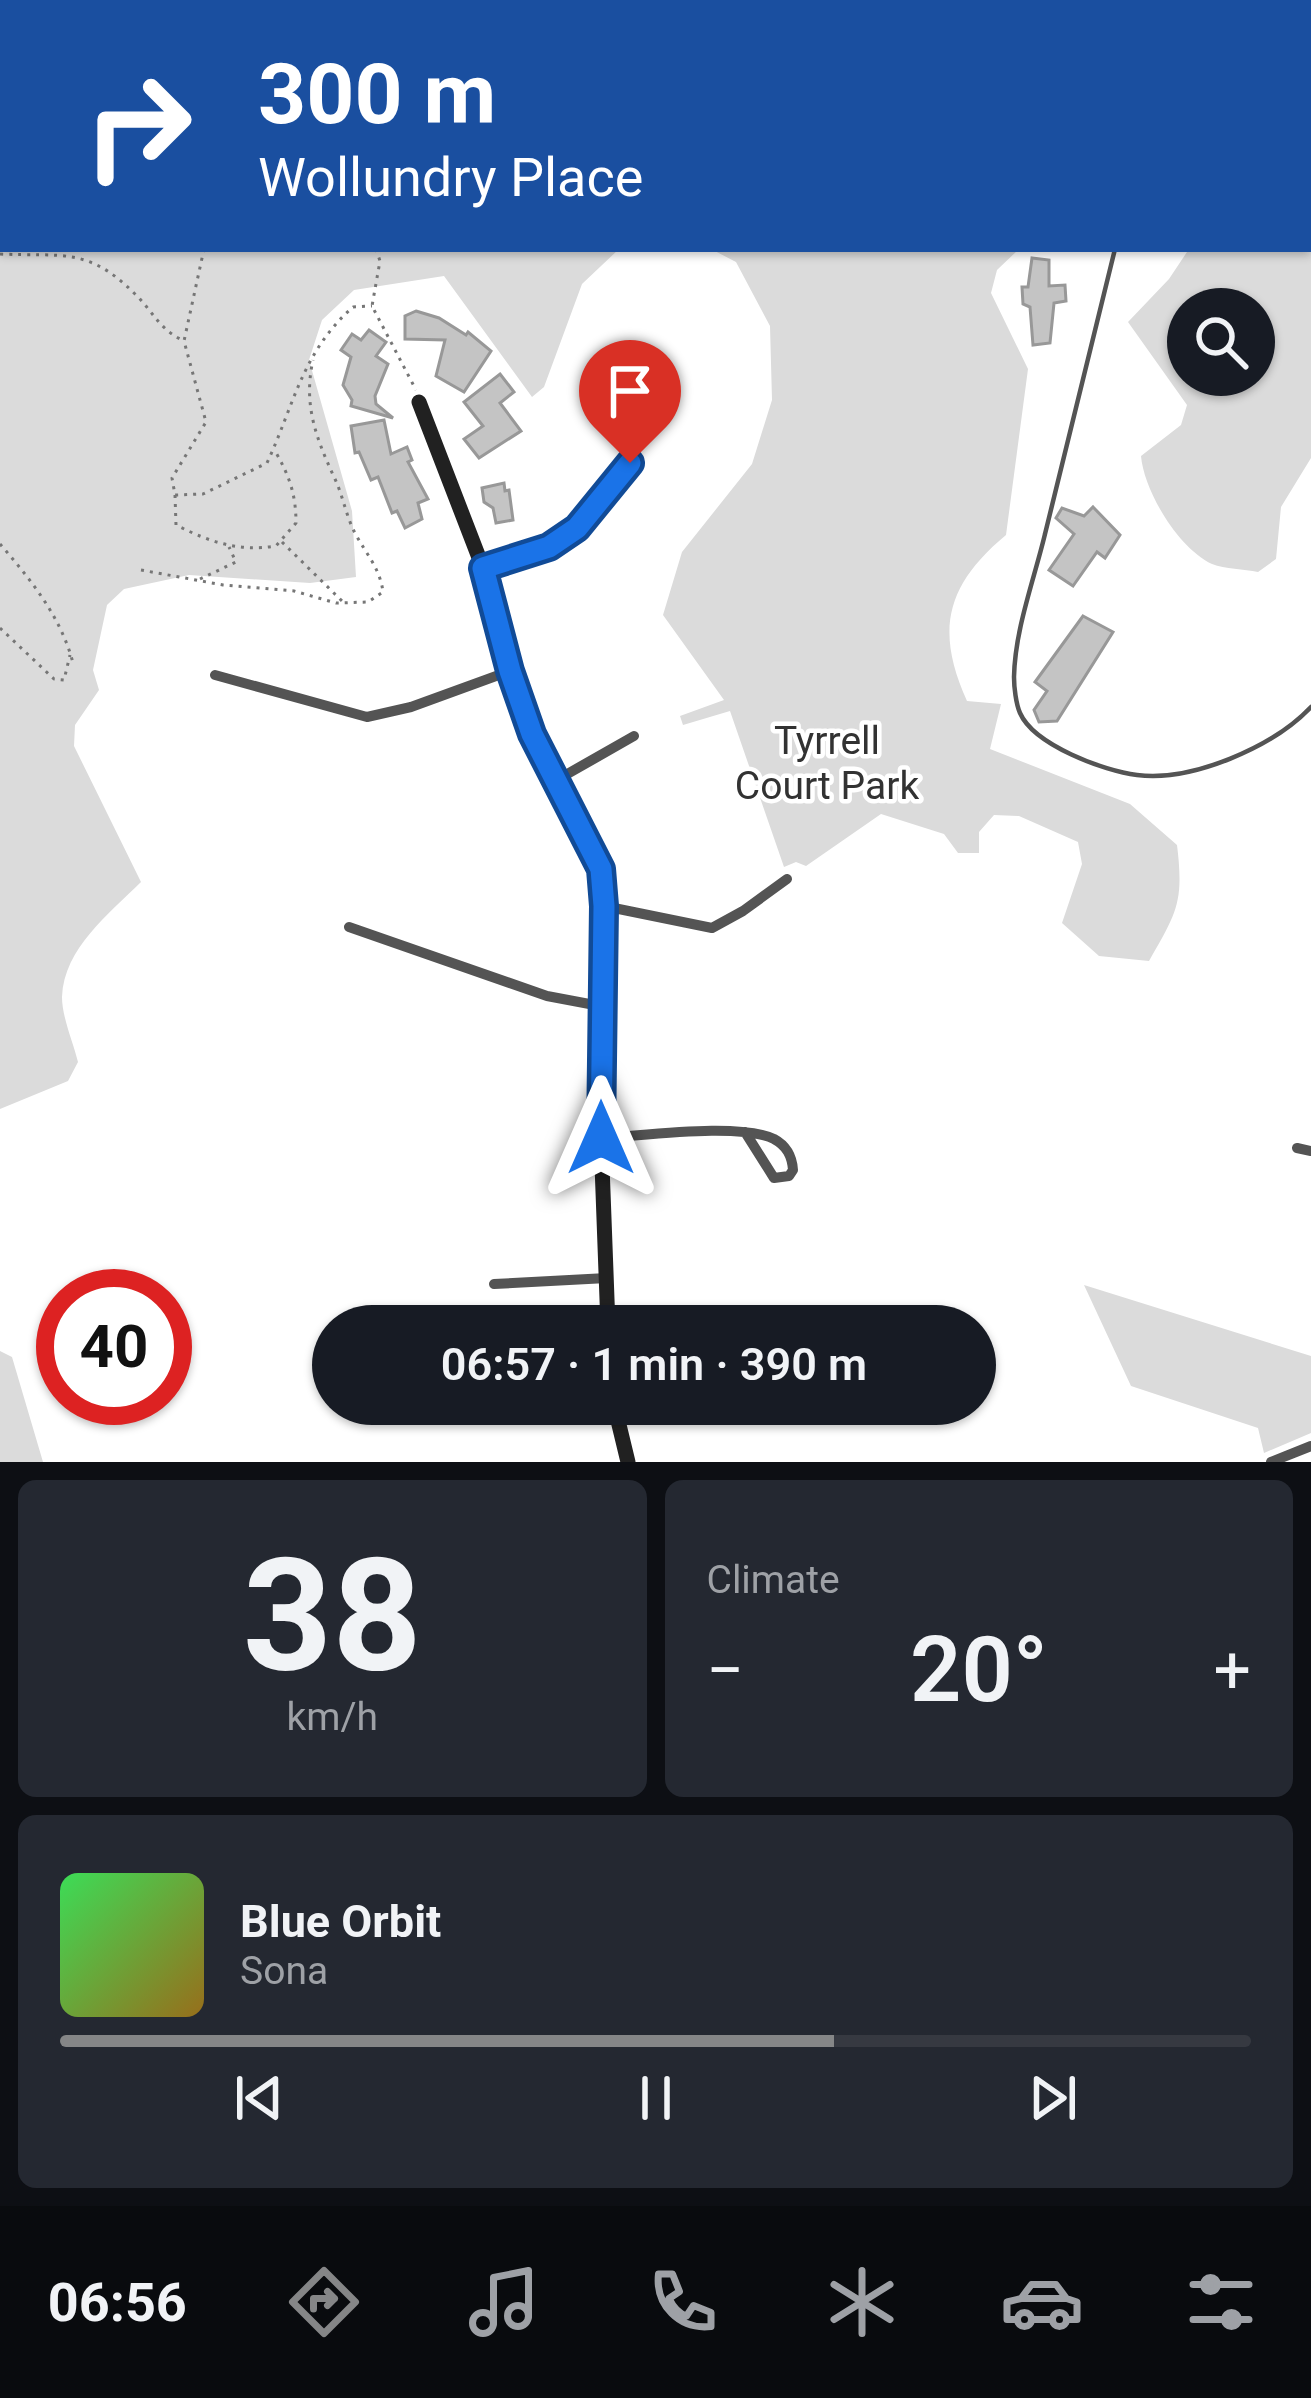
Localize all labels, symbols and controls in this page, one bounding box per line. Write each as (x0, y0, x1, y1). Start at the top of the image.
text: 300 m (258, 45, 496, 144)
icon: right (60, 48, 216, 204)
text: Wollundry Place (258, 146, 643, 209)
map controls (1167, 288, 1275, 396)
button: search (1167, 288, 1275, 396)
pin (579, 340, 681, 463)
icon: arrive (597, 358, 663, 424)
park label: Tyrrell Court Park (735, 718, 919, 809)
position arrow (538, 1075, 664, 1201)
speed limit sign: 40 (36, 1269, 192, 1425)
text: 06:57 · 1 min · 390 m (441, 1338, 867, 1391)
text: 38 (243, 1524, 422, 1707)
text: Climate (707, 1557, 840, 1603)
text: 20° (910, 1618, 1048, 1723)
text: − (707, 1632, 744, 1709)
text: + (1214, 1632, 1251, 1709)
text: km/h (286, 1694, 378, 1740)
text: Blue Orbit (240, 1895, 441, 1948)
text: Sona (240, 1948, 328, 1994)
icon: previous (226, 2065, 292, 2131)
icon: pause (623, 2065, 689, 2131)
icon: next (1020, 2065, 1086, 2131)
icon: directions (282, 2260, 366, 2344)
icon: music (462, 2260, 546, 2344)
icon: phone (641, 2260, 725, 2344)
icon: climate (820, 2260, 904, 2344)
icon: car (1000, 2260, 1084, 2344)
icon: filters (1179, 2260, 1263, 2344)
text: 06:56 (48, 2271, 187, 2334)

